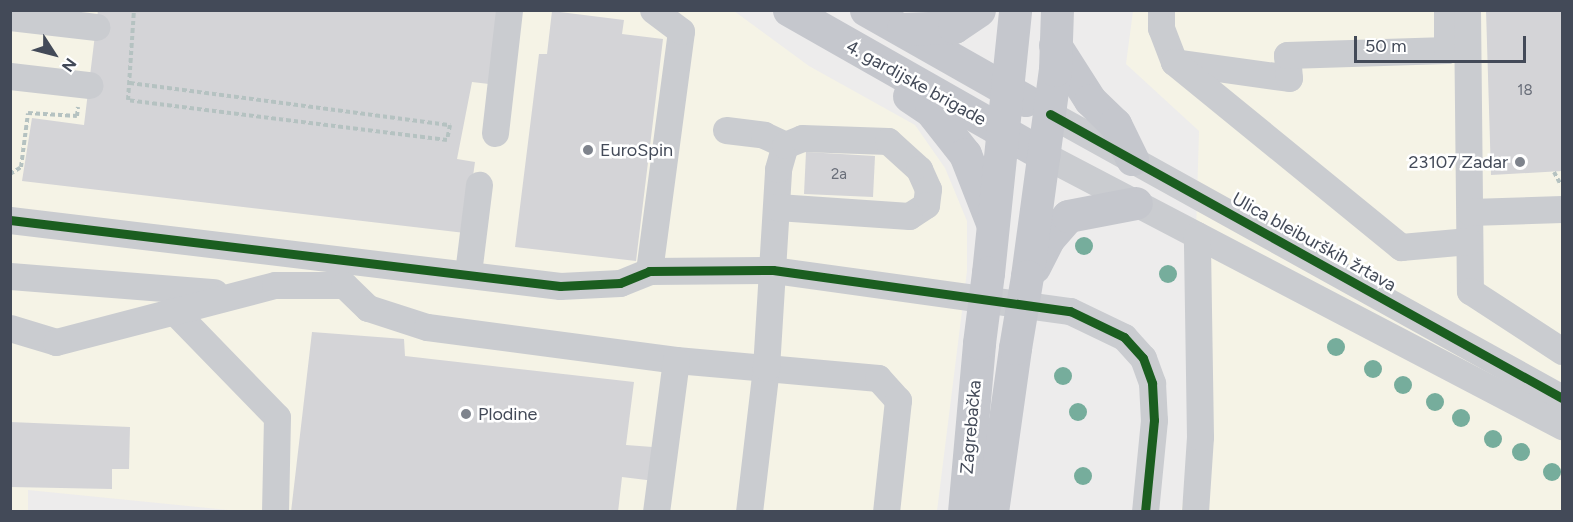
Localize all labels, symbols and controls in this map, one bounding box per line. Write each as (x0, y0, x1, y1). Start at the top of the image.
north arrow (24, 24, 84, 84)
scale bar (1357, 24, 1530, 62)
text: 50 m (1365, 35, 1407, 57)
street label: 4. gardijske brigade (842, 36, 990, 130)
text: N (58, 54, 80, 75)
house number: 18 (1517, 82, 1533, 100)
place label: EuroSpin (600, 139, 673, 161)
marker: EuroSpin (581, 143, 595, 157)
place label: 23107 Zadar (1409, 151, 1508, 173)
marker: 23107 Zadar (1513, 155, 1527, 169)
house number: 2a (831, 166, 847, 184)
street label: Ulica bleiburških žrtava (1228, 188, 1400, 296)
street label: Zagrebačka (956, 379, 986, 475)
place label: Plodine (478, 403, 537, 425)
marker: Plodine (459, 407, 473, 421)

